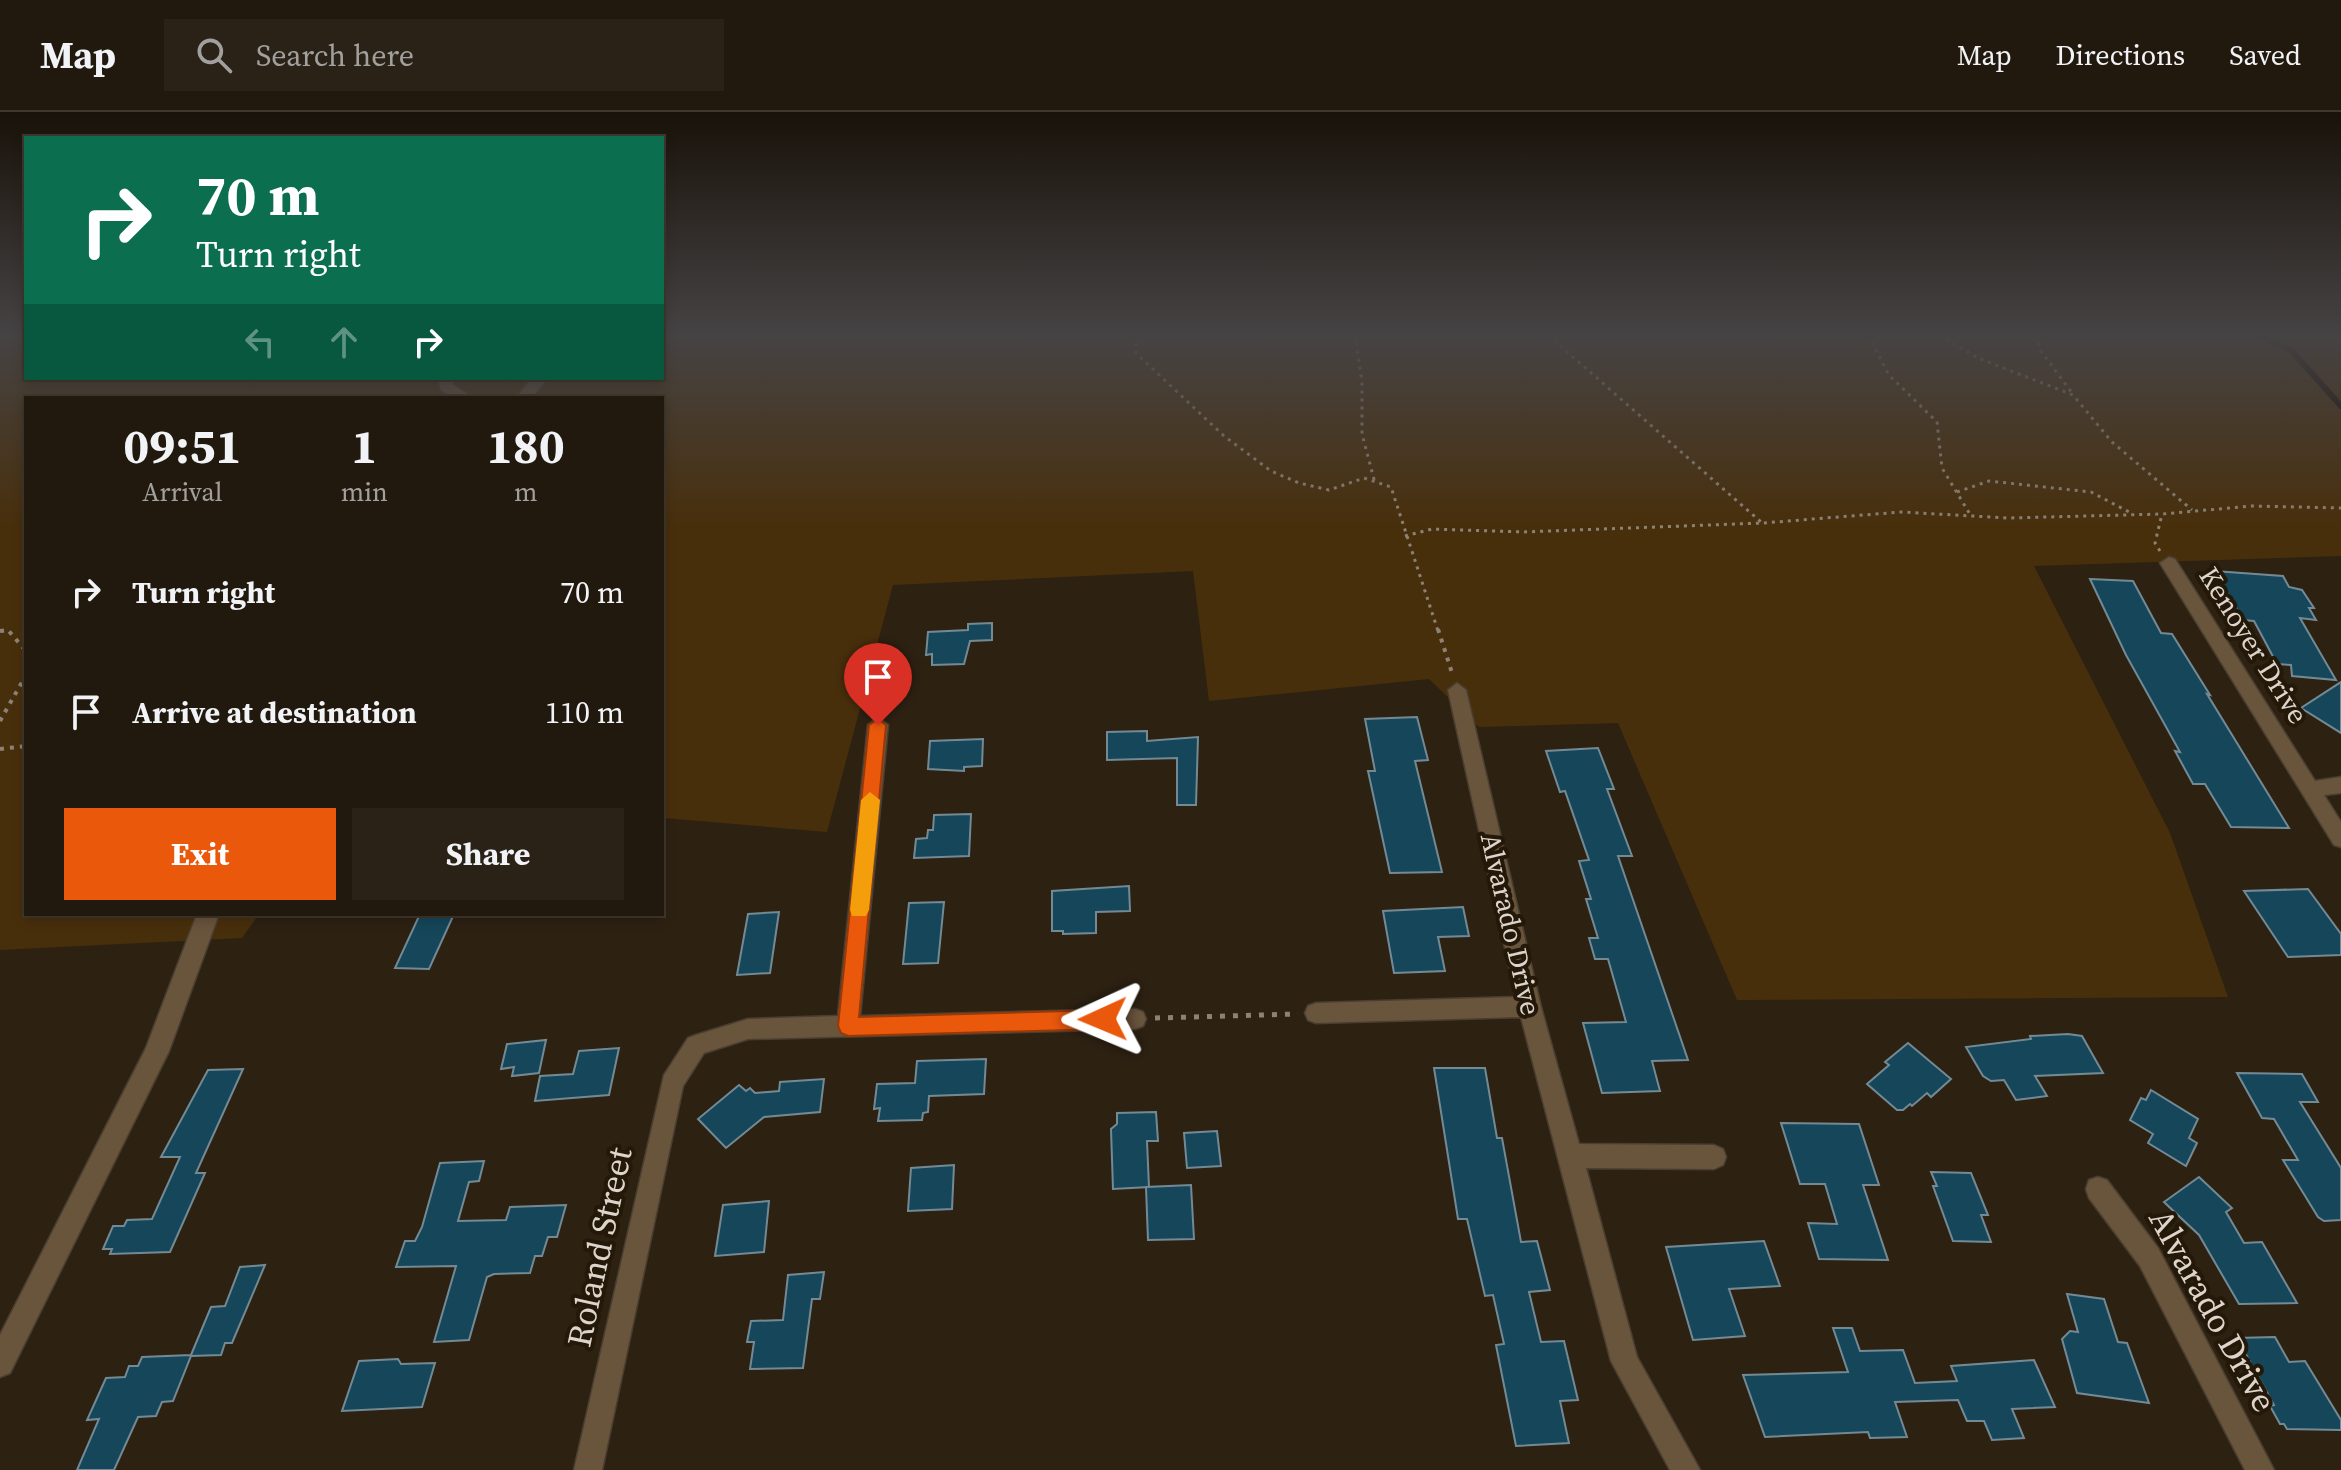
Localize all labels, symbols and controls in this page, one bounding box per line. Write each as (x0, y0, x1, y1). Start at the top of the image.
search box (164, 19, 724, 91)
text: Map (40, 29, 116, 81)
icon: search (192, 33, 236, 77)
text: Search here (256, 35, 414, 76)
text: Map (1957, 36, 2012, 74)
text: Directions (2056, 36, 2185, 74)
text: Saved (2229, 36, 2301, 74)
text: 70 m (196, 157, 319, 234)
icon: right (64, 168, 168, 272)
text: Turn right (196, 230, 361, 279)
icon: left (238, 320, 282, 364)
icon: ahead (322, 320, 366, 364)
icon: right (406, 320, 450, 364)
text: 09:51 (123, 413, 242, 479)
text: 1 (351, 413, 377, 479)
text: 180 (487, 413, 565, 479)
text: Arrival (142, 474, 223, 510)
text: min (341, 474, 388, 510)
text: m (514, 474, 538, 510)
street label: Kenoyer Drive (2191, 559, 2317, 731)
icon: right (64, 570, 108, 614)
text: Turn right (132, 572, 275, 613)
text: 70 m (560, 572, 624, 613)
pin (844, 643, 912, 725)
icon: arrive (856, 655, 900, 699)
icon: arrive (64, 690, 108, 734)
text: Arrive at destination (132, 692, 417, 733)
text: 110 m (545, 692, 624, 733)
button: Exit (64, 808, 336, 900)
button: Share (352, 808, 624, 900)
street label: Alvarado Drive (1472, 829, 1550, 1019)
position arrow (1061, 977, 1145, 1061)
street label: Roland Street (555, 1143, 643, 1351)
street label: Alvarado Drive (2138, 1200, 2288, 1420)

